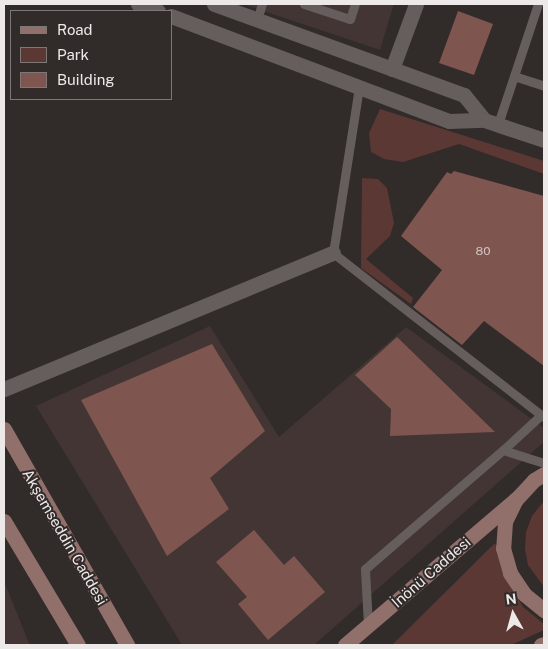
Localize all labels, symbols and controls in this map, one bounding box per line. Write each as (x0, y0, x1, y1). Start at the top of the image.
legend (10, 10, 172, 100)
text: Road (57, 21, 93, 38)
text: Park (57, 46, 89, 63)
text: Building (57, 71, 115, 88)
house number: 80 (475, 245, 491, 259)
street label: Akşemseddin Caddesi (19, 466, 111, 608)
street label: İnönü Caddesi (388, 533, 474, 611)
north arrow (488, 589, 538, 639)
text: N (505, 591, 518, 608)

